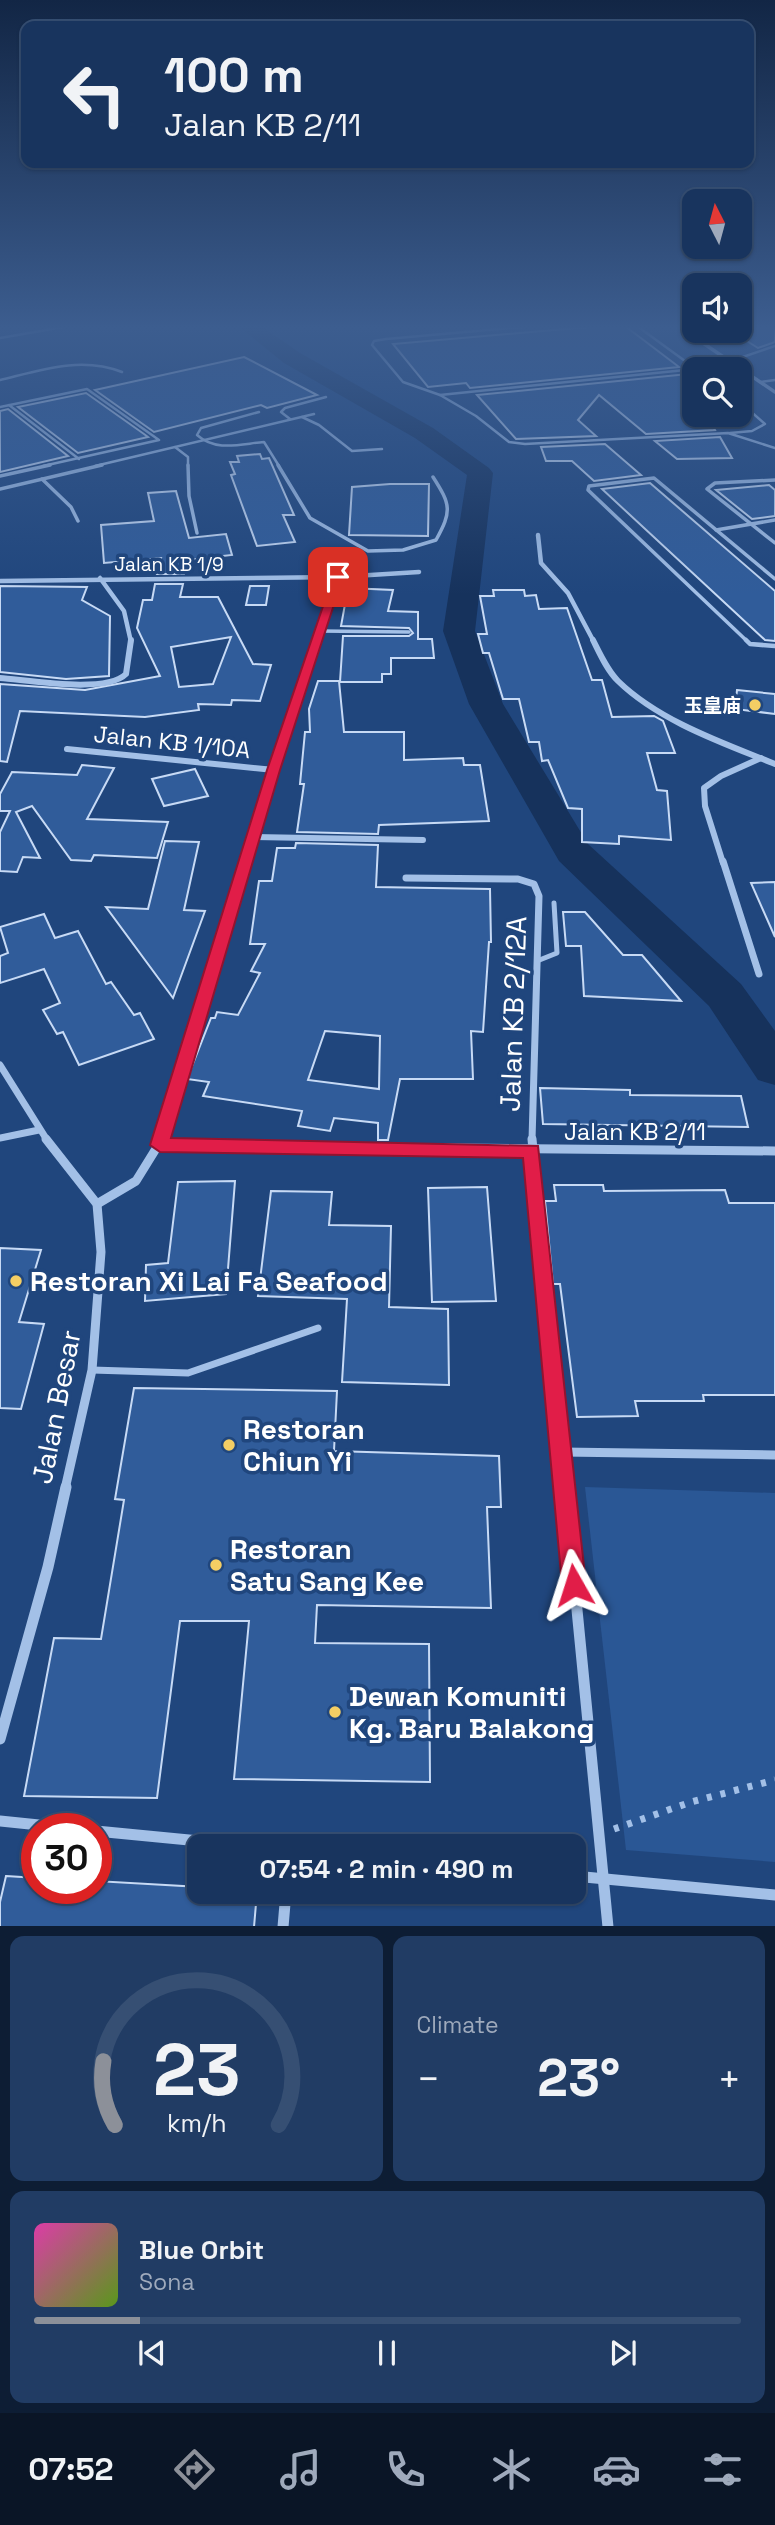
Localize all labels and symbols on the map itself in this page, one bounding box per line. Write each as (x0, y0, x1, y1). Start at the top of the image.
north arrow (682, 189, 752, 259)
pin (308, 547, 368, 607)
street label: Jalan KB 1/9 (114, 552, 224, 577)
place label: 玉皇庙 (684, 693, 741, 718)
marker: 玉皇庙 (747, 697, 763, 713)
street label: Jalan KB 1/10A (92, 719, 252, 765)
street label: Jalan KB 2/12A (492, 916, 534, 1112)
street label: Jalan KB 2/11 (564, 1117, 706, 1147)
place label: Restoran Xi Lai Fa Seafood (30, 1263, 388, 1299)
marker: Restoran Xi Lai Fa Seafood (8, 1273, 24, 1289)
street label: Jalan Besar (23, 1327, 89, 1487)
place label: Restoran Chiun Yi (243, 1411, 365, 1479)
marker: Restoran Chiun Yi (221, 1437, 237, 1453)
place label: Restoran Satu Sang Kee (230, 1531, 424, 1599)
position arrow (537, 1548, 611, 1622)
marker: Restoran Satu Sang Kee (208, 1557, 224, 1573)
place label: Dewan Komuniti Kg. Baru Balakong (349, 1678, 594, 1746)
marker: Dewan Komuniti Kg. Baru Balakong (327, 1704, 343, 1720)
speed limit sign: 30 (21, 1813, 112, 1904)

